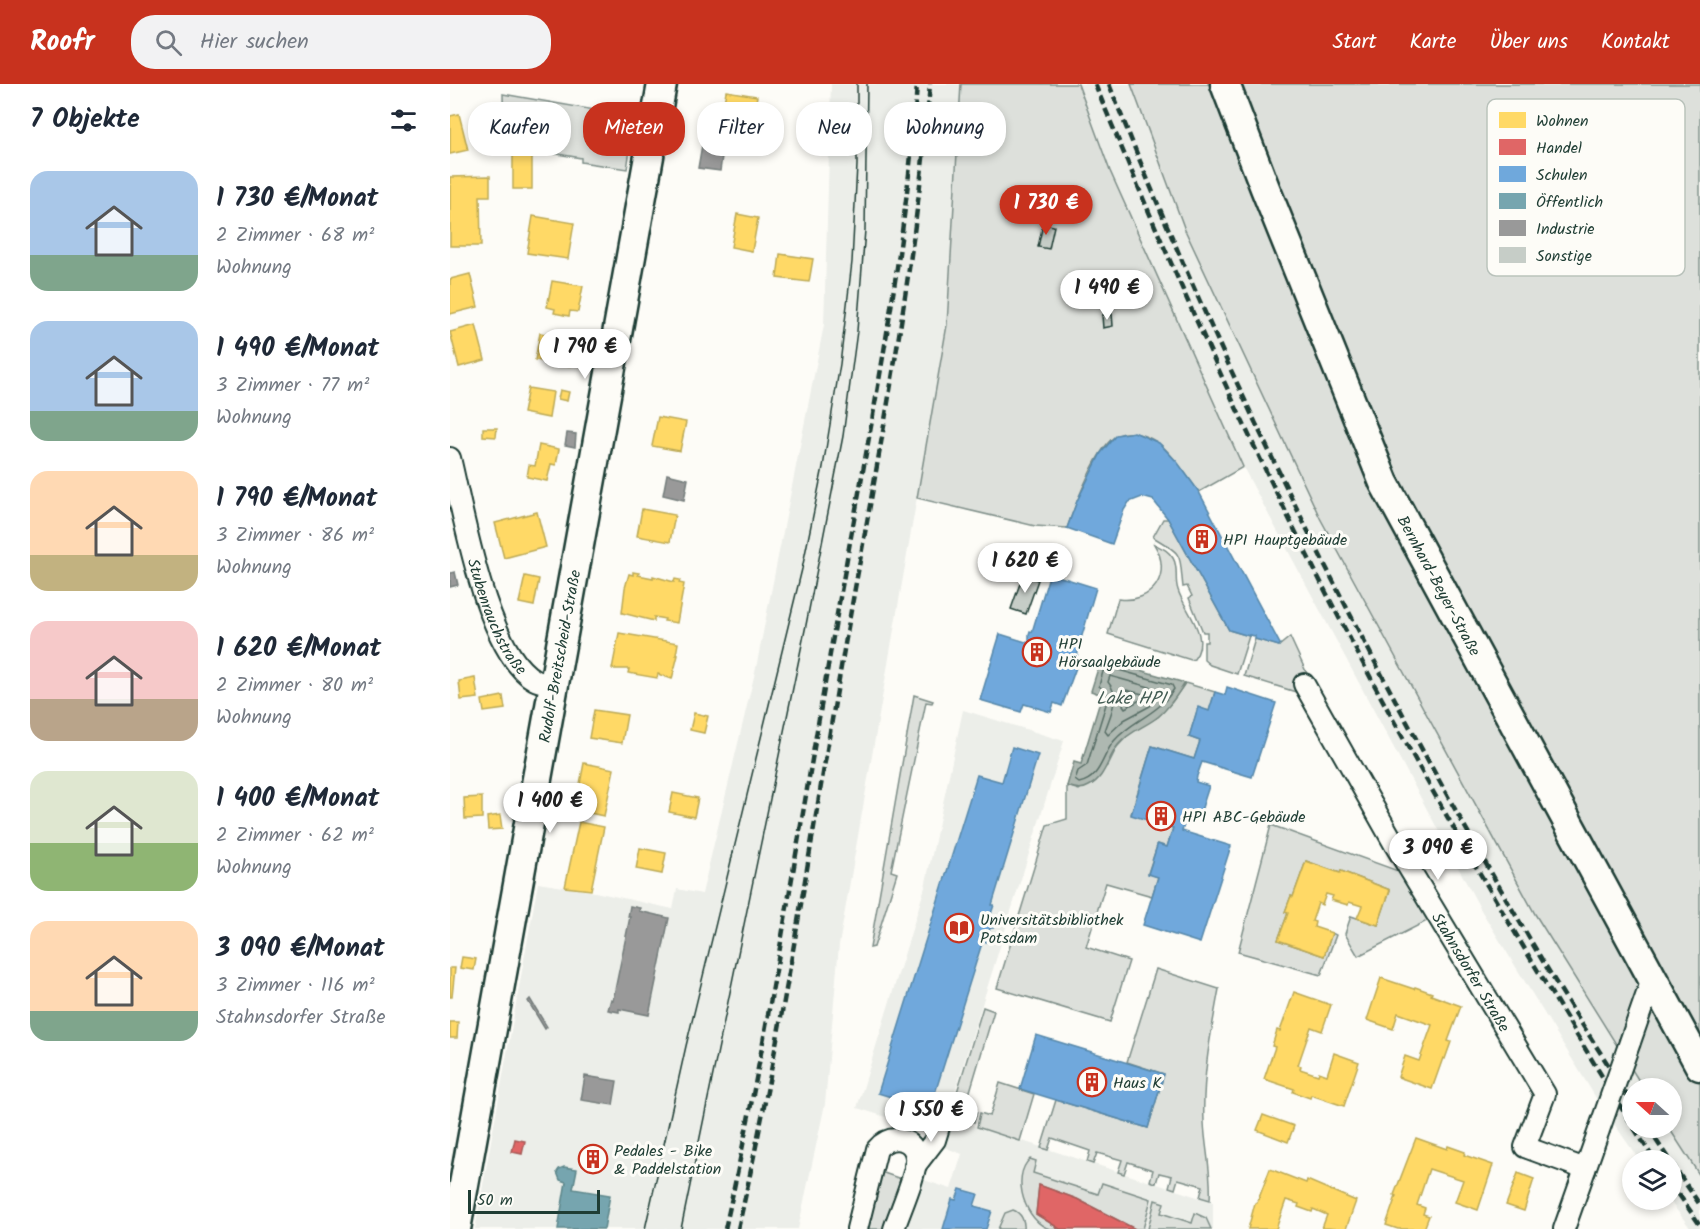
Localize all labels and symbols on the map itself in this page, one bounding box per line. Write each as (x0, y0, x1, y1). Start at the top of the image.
legend (1487, 99, 1685, 276)
text: Wohnen (1536, 109, 1589, 134)
text: Handel (1536, 136, 1582, 161)
text: Schulen (1536, 163, 1588, 188)
pin: 1 730 € (991, 185, 1101, 236)
text: Öffentlich (1536, 190, 1603, 215)
text: Industrie (1536, 217, 1594, 242)
text: Sonstige (1536, 244, 1592, 269)
pin: 1 490 € (1052, 270, 1162, 321)
pin: 1 790 € (530, 329, 640, 380)
street label: Bernhard-Beyer-Straße (1390, 511, 1487, 661)
building icon: HPI Hauptgebäude (1186, 523, 1218, 555)
place label: HPI Hauptgebäude (1223, 528, 1347, 553)
pin: 1 620 € (970, 543, 1080, 594)
street label: Stubenrauchstraße (460, 556, 532, 682)
street label: Rudolf-Breitscheid-Straße (533, 568, 588, 745)
place label: HPI Hörsaalgebäude (1058, 632, 1161, 675)
building icon: HPI Hörsaalgebäude (1021, 636, 1053, 668)
water label: Lake HPI (1096, 685, 1168, 714)
pin: 1 400 € (495, 783, 605, 834)
building icon: HPI ABC-Gebäude (1145, 800, 1177, 832)
place label: HPI ABC-Gebäude (1182, 805, 1305, 830)
pin: 3 090 € (1383, 830, 1493, 881)
place label: Universitätsbibliothek Potsdam (980, 908, 1124, 951)
street label: Stahnsdorfer Straße (1424, 908, 1516, 1037)
library icon: Universitätsbibliothek Potsdam (943, 912, 975, 944)
building icon: Haus K (1076, 1066, 1108, 1098)
place label: Haus K (1113, 1071, 1162, 1096)
north arrow (1622, 1078, 1682, 1138)
pin: 1 550 € (876, 1092, 986, 1143)
place label: Pedales - Bike & Paddelstation (614, 1139, 721, 1182)
building icon: Pedales - Bike & Paddelstation (577, 1143, 609, 1175)
scale bar (468, 1187, 600, 1214)

